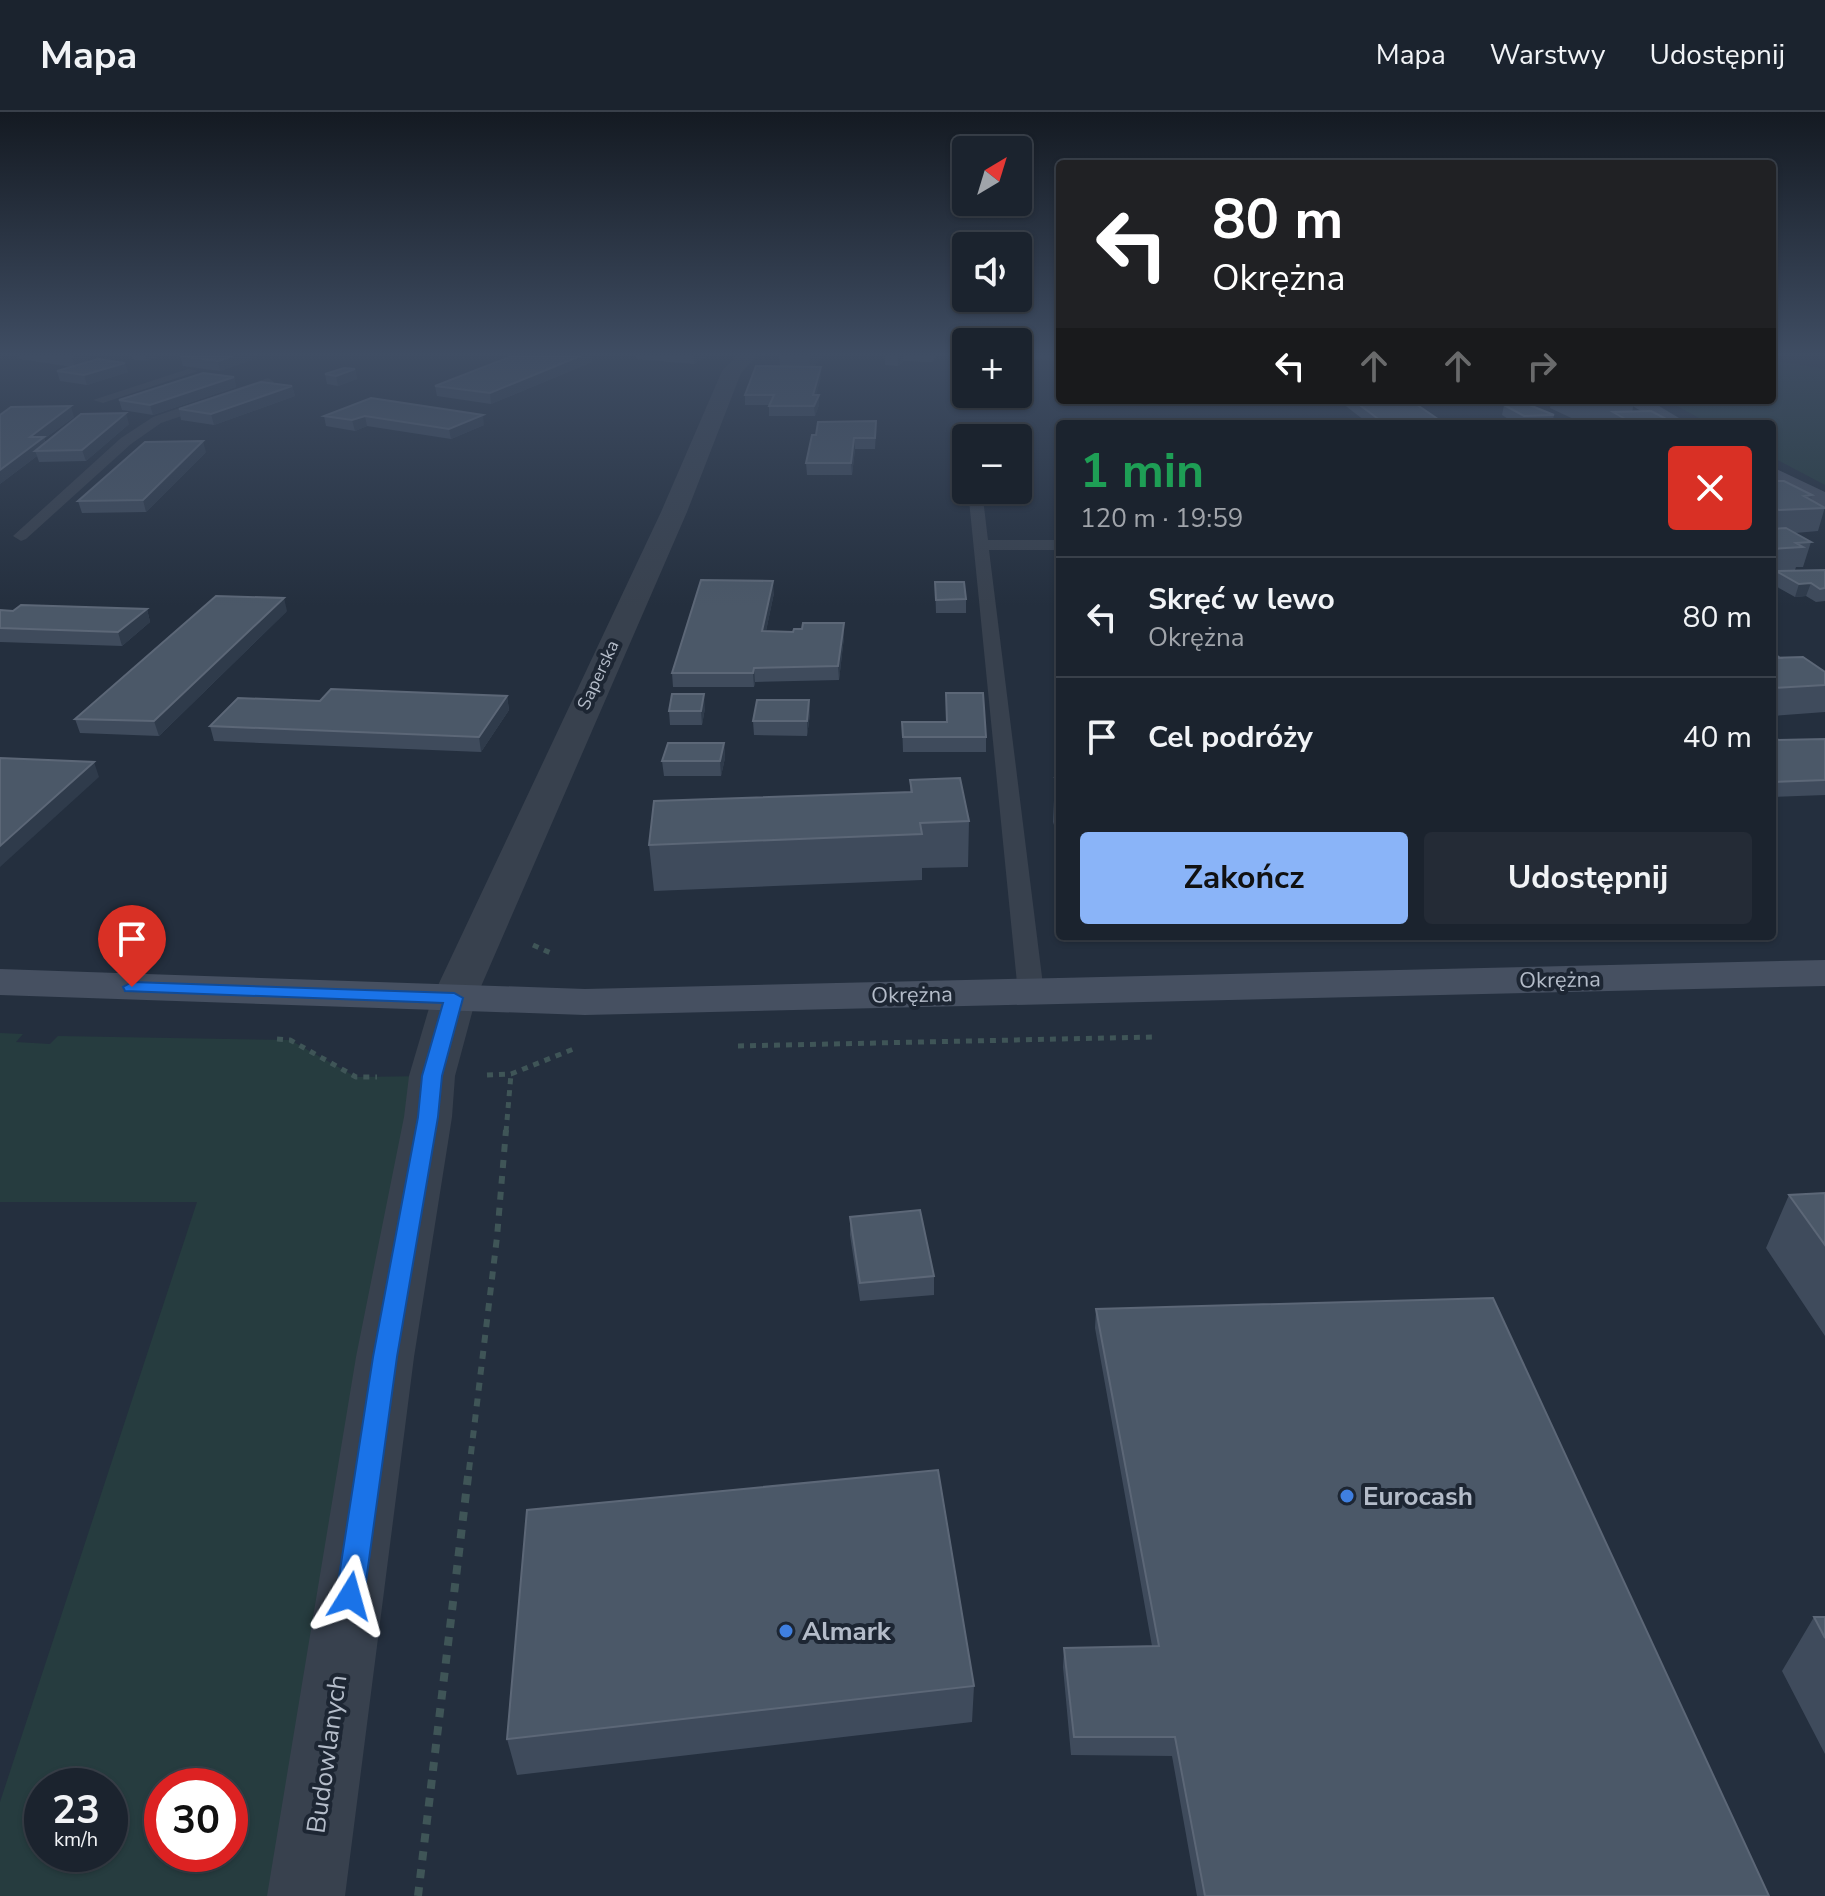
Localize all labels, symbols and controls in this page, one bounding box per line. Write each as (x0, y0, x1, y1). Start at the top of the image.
text: Mapa (40, 30, 137, 81)
text: Mapa (1376, 36, 1446, 74)
text: Warstwy (1490, 36, 1606, 74)
text: Udostępnij (1650, 36, 1785, 74)
north arrow (952, 136, 1032, 216)
map controls (952, 136, 1032, 504)
text: 80 m (1212, 181, 1343, 258)
icon: left (1080, 192, 1184, 296)
button: sound (952, 232, 1032, 312)
text: Okrężna (1212, 254, 1346, 303)
button: + (952, 328, 1032, 408)
icon: left (1268, 344, 1312, 388)
icon: ahead (1352, 344, 1396, 388)
icon: ahead (1436, 344, 1480, 388)
icon: right (1520, 344, 1564, 388)
button: − (952, 424, 1032, 504)
text: 1 min (1080, 438, 1204, 504)
button: close (1668, 446, 1752, 530)
text: 120 m · 19:59 (1080, 501, 1243, 536)
text: Skręć w lewo (1148, 579, 1335, 620)
icon: left (1080, 595, 1124, 639)
text: 80 m (1683, 597, 1752, 638)
text: Okrężna (1148, 620, 1244, 655)
street label: Saperska (571, 636, 625, 714)
icon: arrive (1080, 715, 1124, 759)
text: Cel podróży (1148, 717, 1313, 758)
text: 40 m (1683, 717, 1752, 758)
button: Zakończ (1080, 832, 1408, 924)
button: Udostępnij (1424, 832, 1752, 924)
pin (98, 905, 166, 987)
icon: arrive (110, 917, 154, 961)
street label: Okrężna (1519, 964, 1601, 996)
street label: Okrężna (871, 979, 953, 1011)
place label: Eurocash (1363, 1479, 1473, 1514)
marker: Eurocash (1338, 1487, 1356, 1505)
position arrow (308, 1554, 392, 1638)
place label: Almark (802, 1614, 892, 1649)
marker: Almark (777, 1622, 795, 1640)
street label: Budowlanych (299, 1673, 355, 1835)
speed limit sign: 30 (144, 1768, 248, 1872)
text: 23 (52, 1783, 100, 1837)
text: km/h (54, 1826, 98, 1853)

